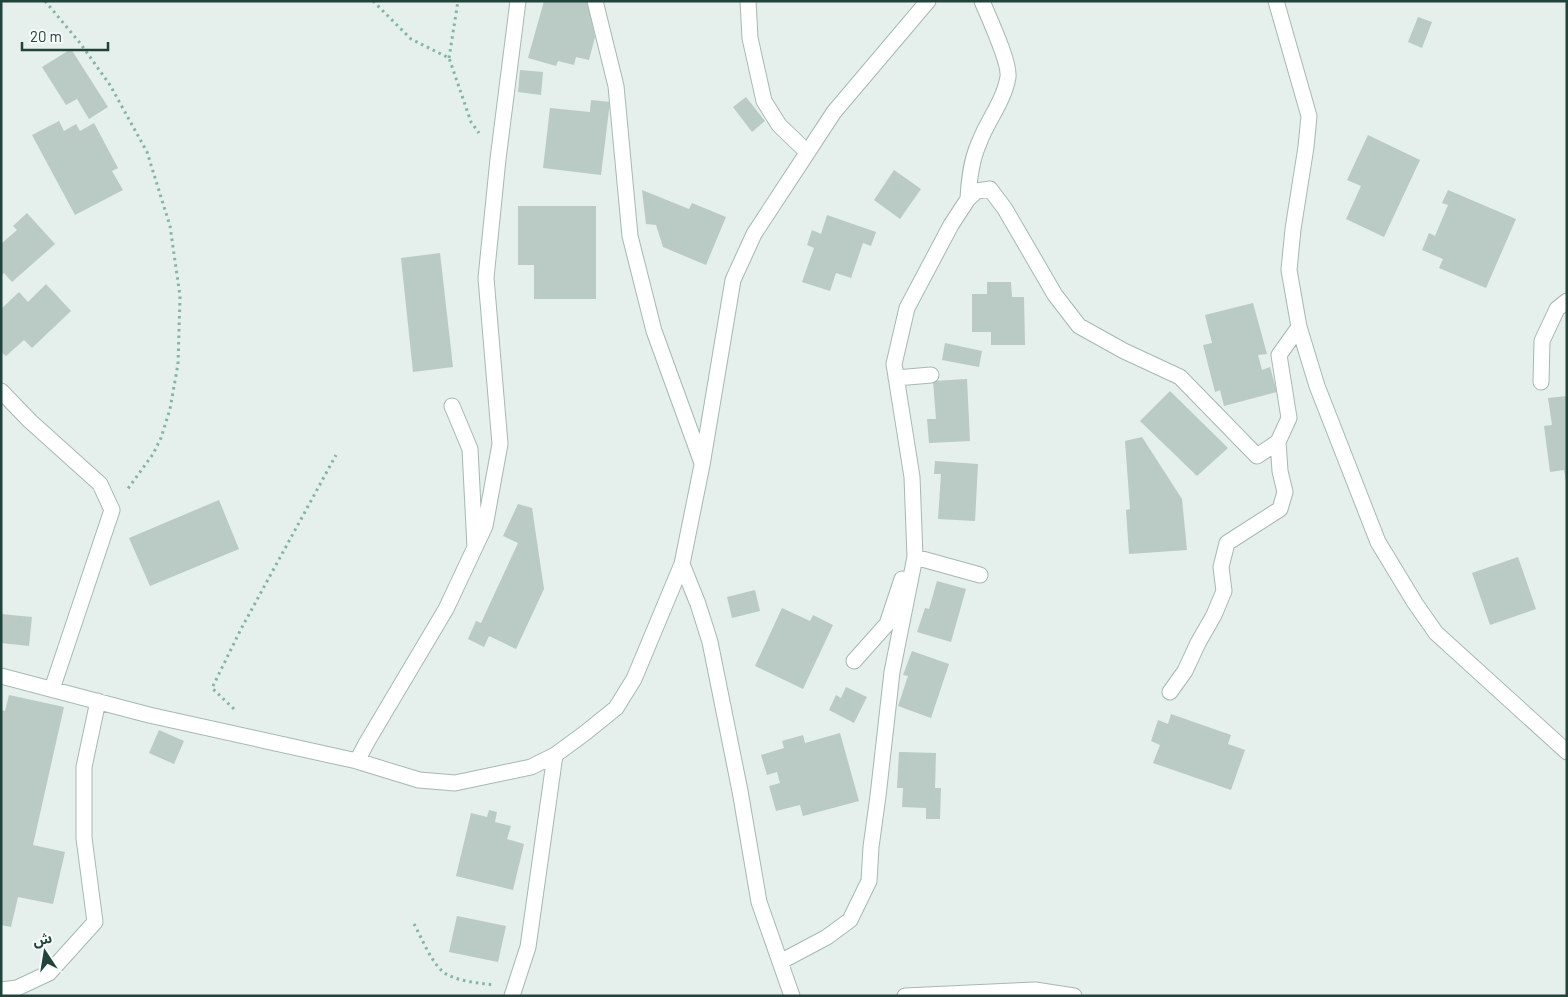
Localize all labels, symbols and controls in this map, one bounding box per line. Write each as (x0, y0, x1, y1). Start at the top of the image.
scale bar (22, 20, 109, 52)
text: 20 m (30, 27, 62, 45)
north arrow (20, 927, 70, 977)
text: ش (31, 928, 53, 949)

